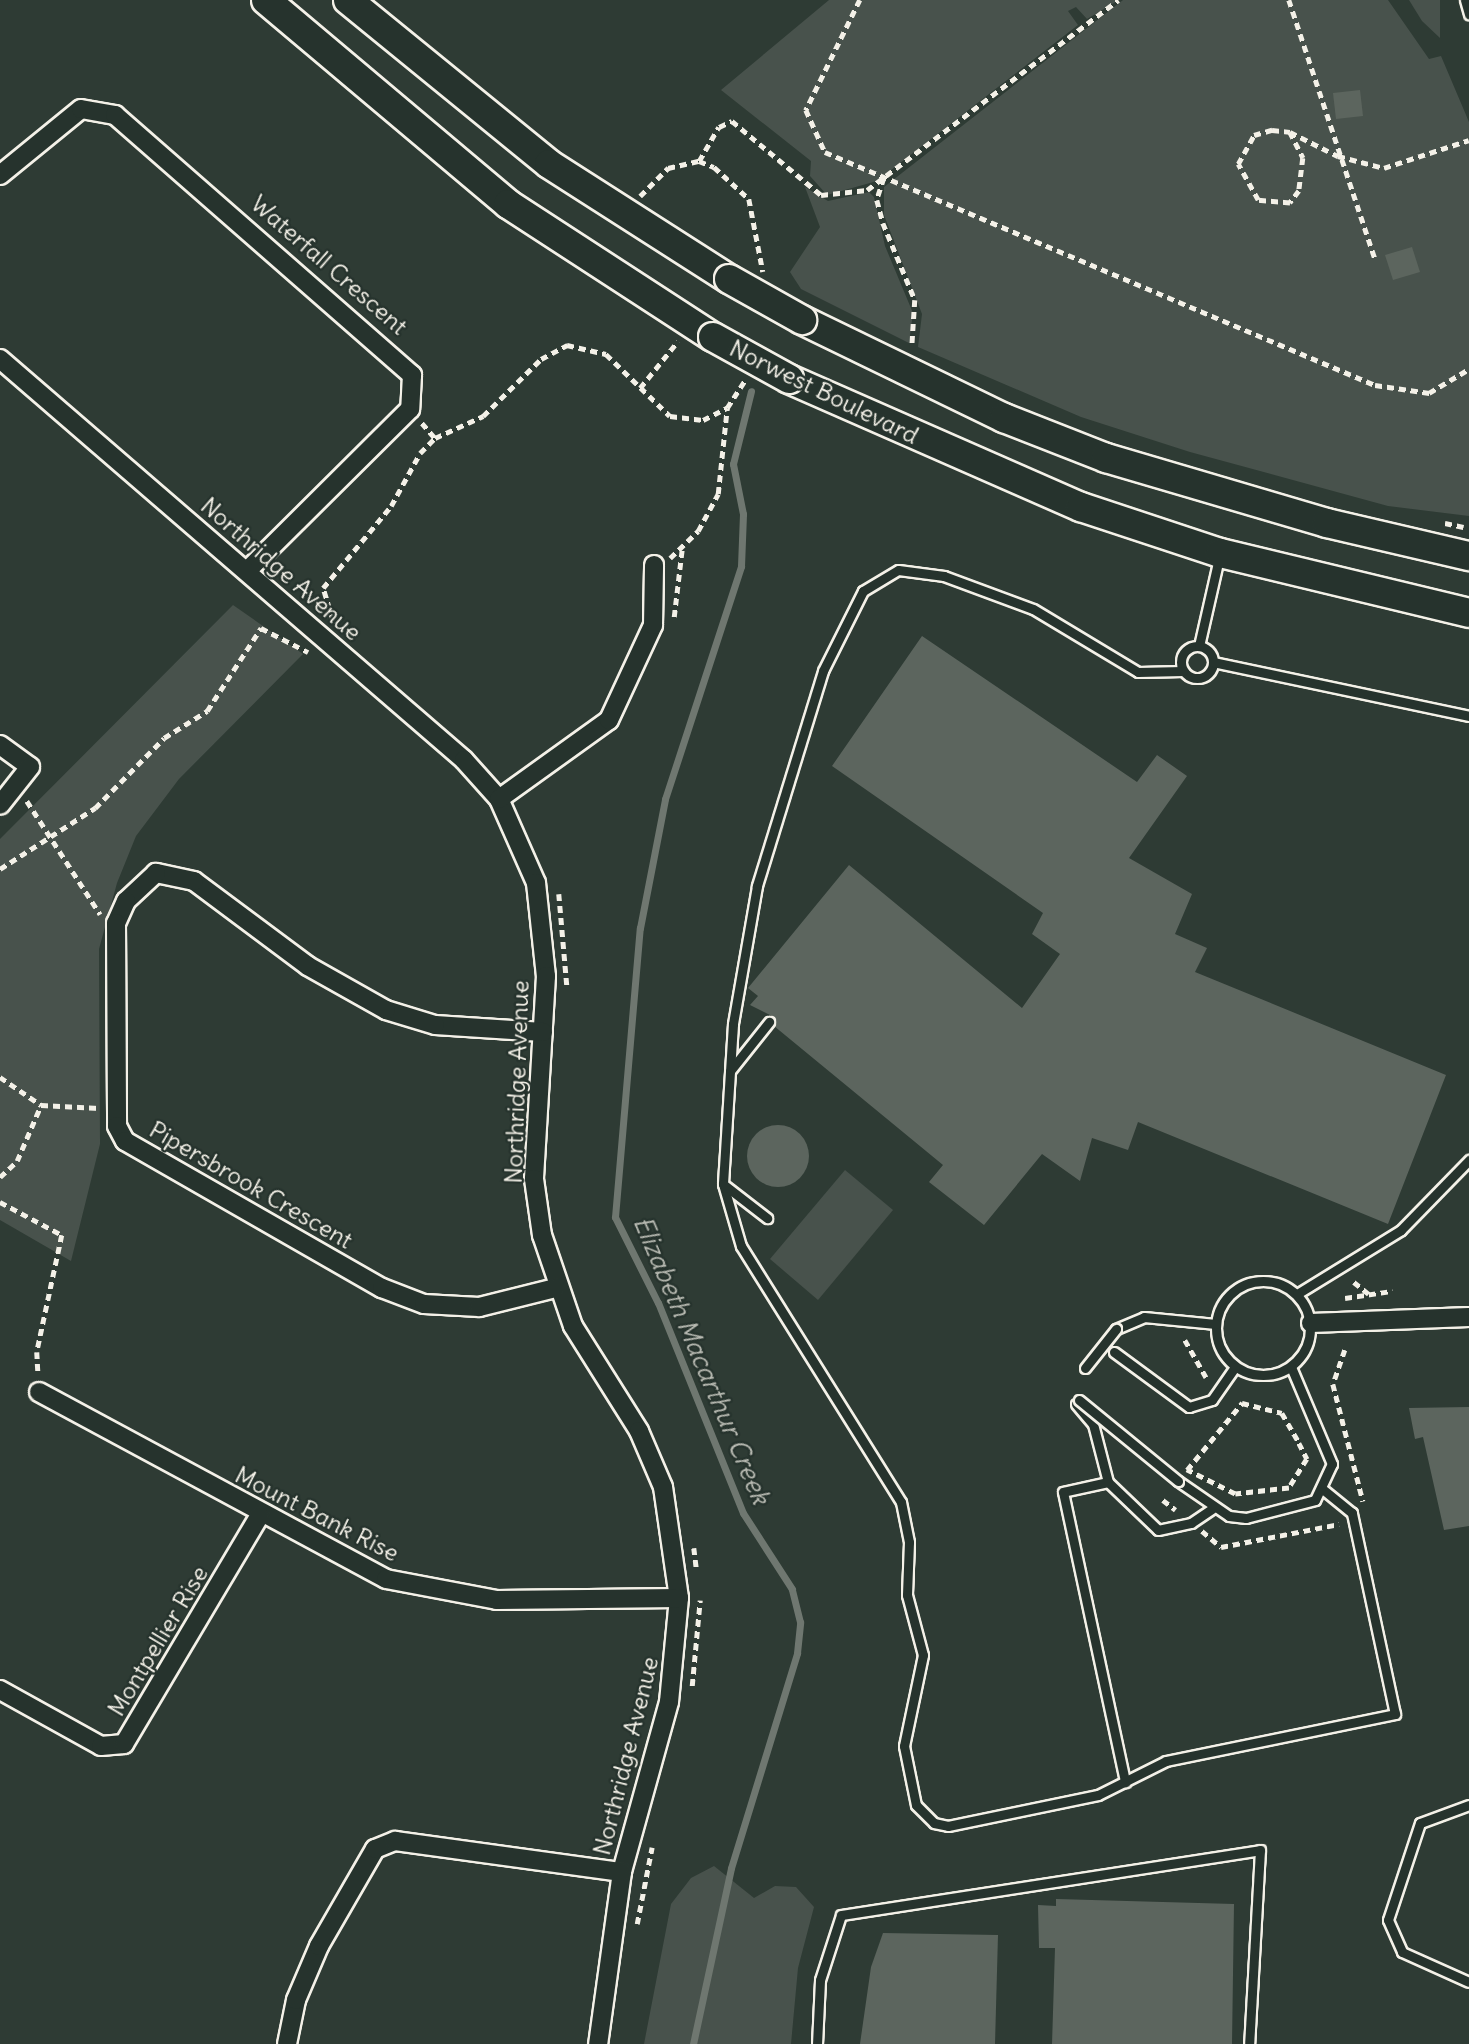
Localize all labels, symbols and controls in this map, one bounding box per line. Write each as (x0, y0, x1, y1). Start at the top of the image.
street label: Waterfall Crescent (245, 189, 413, 341)
street label: Norwest Boulevard (725, 334, 923, 450)
street label: Northridge Avenue (195, 491, 367, 647)
street label: Northridge Avenue (499, 980, 535, 1184)
street label: Pipersbrook Crescent (144, 1115, 358, 1255)
water label: Elizabeth Macarthur Creek (627, 1211, 777, 1509)
street label: Mount Bank Rise (230, 1460, 404, 1568)
street label: Montpellier Rise (102, 1561, 214, 1721)
street label: Northridge Avenue (587, 1654, 665, 1858)

